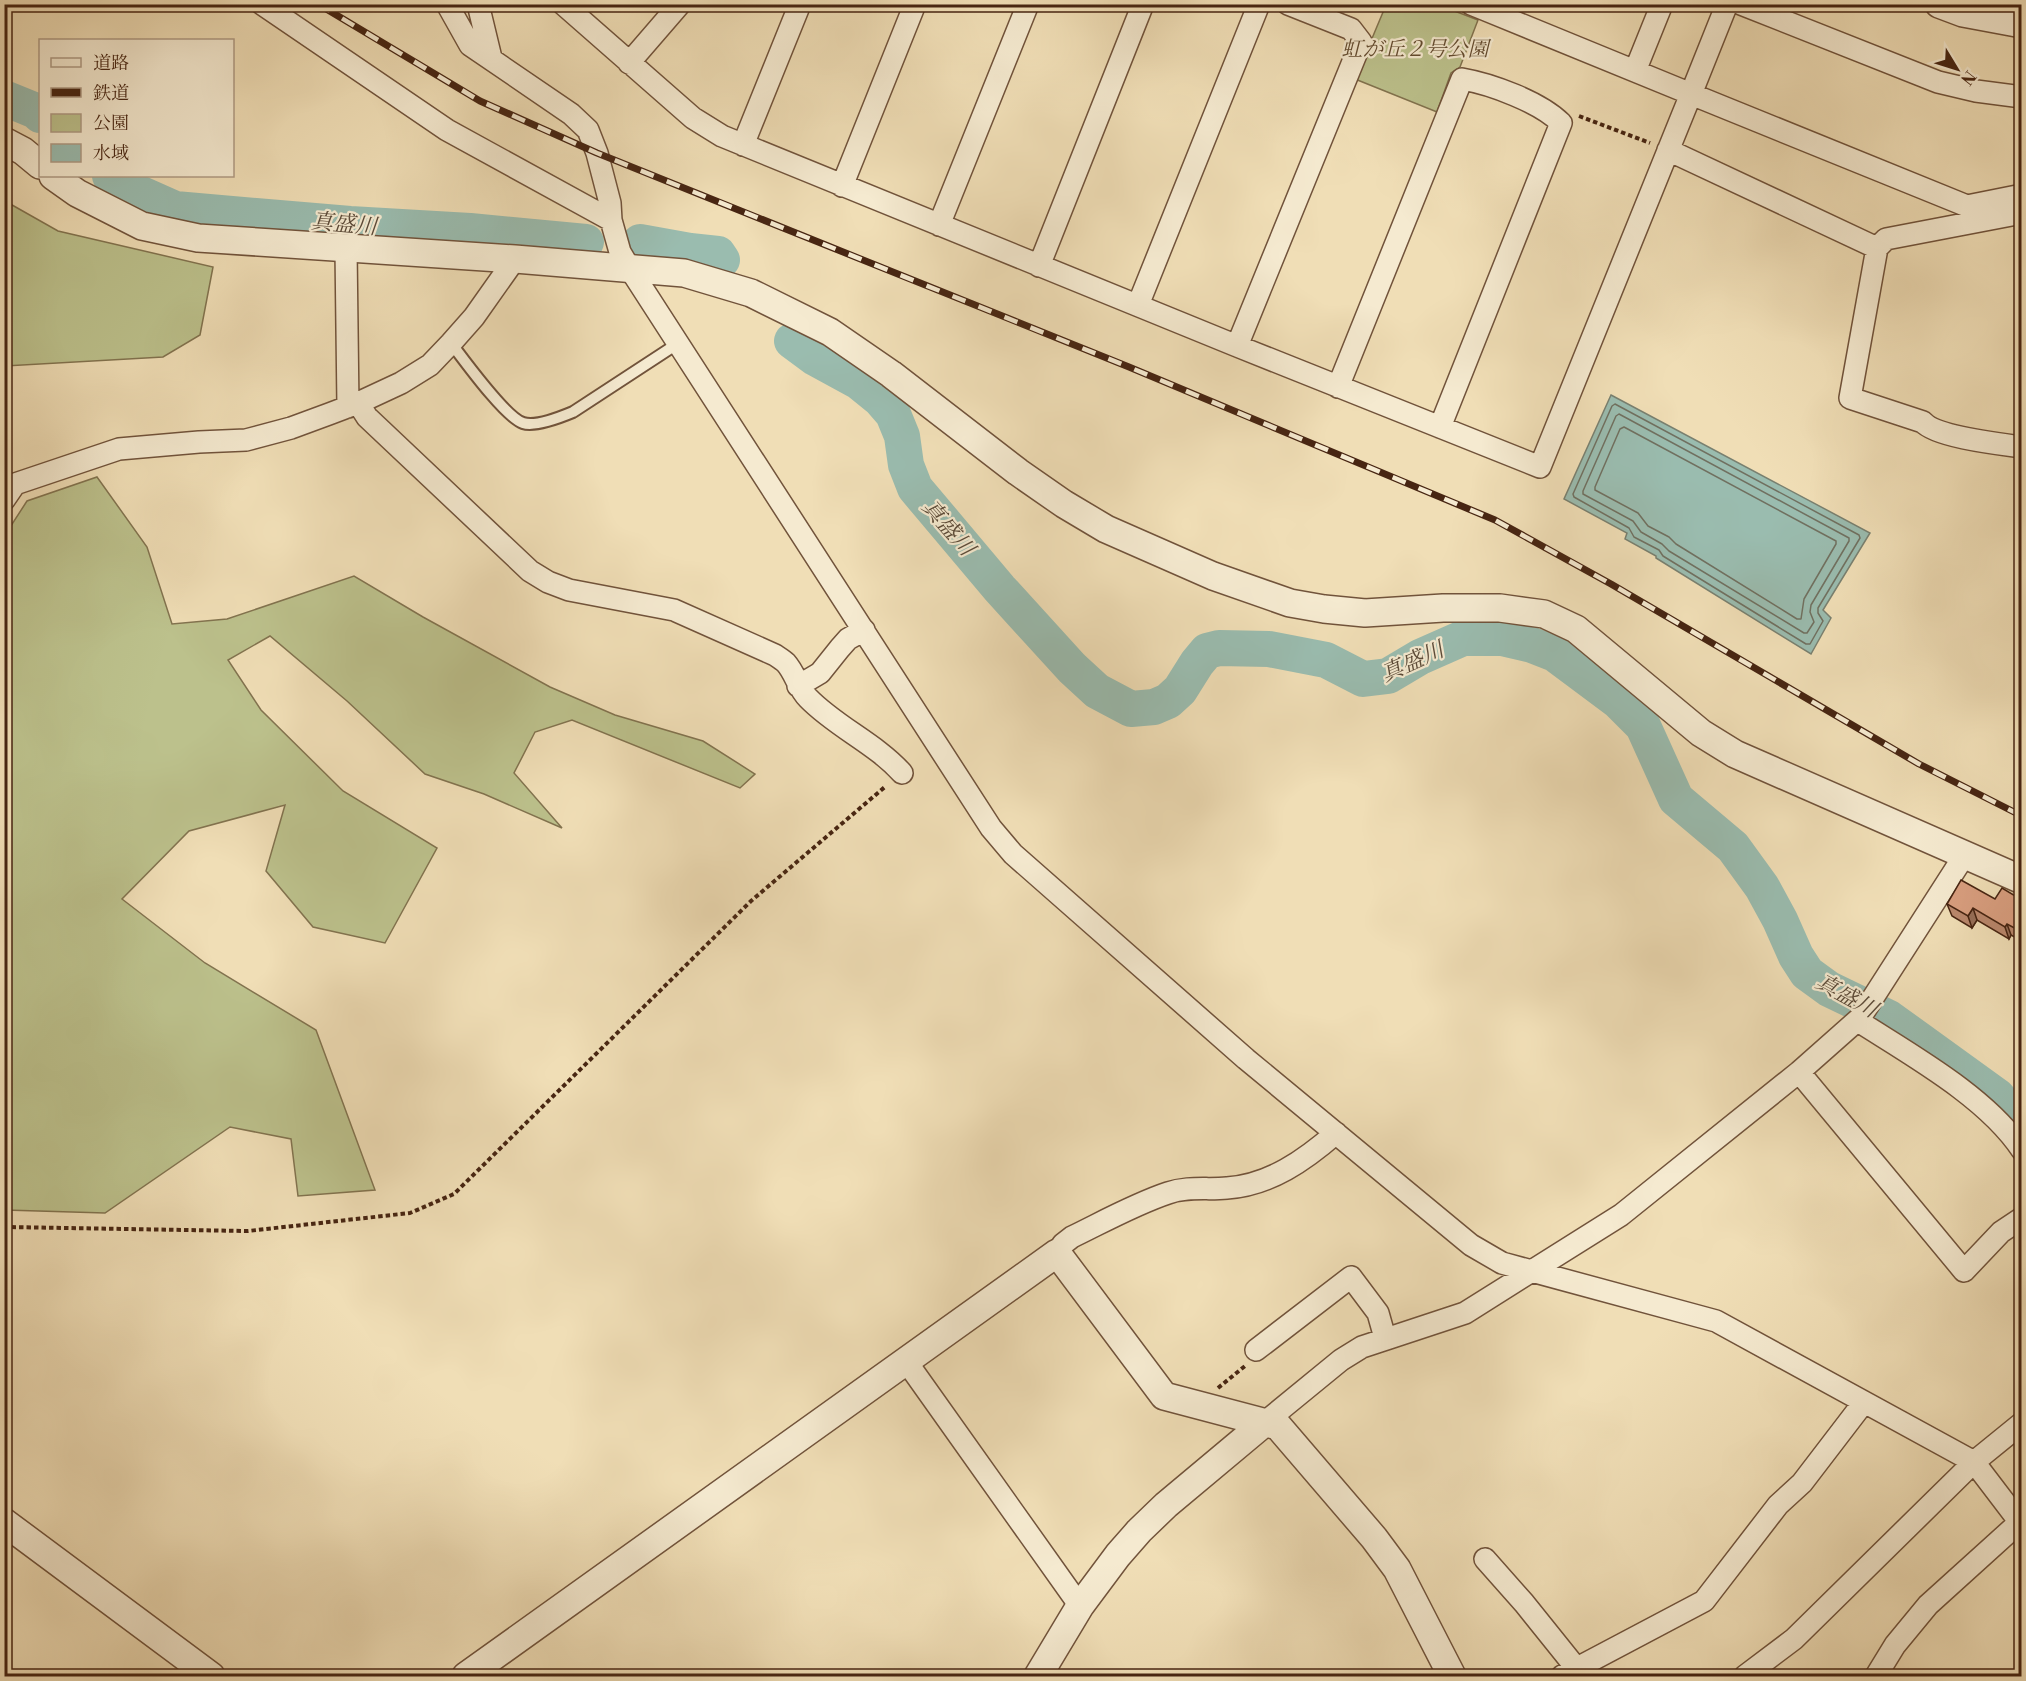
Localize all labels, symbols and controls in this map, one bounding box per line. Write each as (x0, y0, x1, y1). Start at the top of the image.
park label: 虹が丘２号公園 (1342, 37, 1491, 63)
legend (39, 39, 234, 177)
north arrow (1927, 39, 1987, 99)
text: 道路 (93, 52, 129, 75)
text: N (1956, 66, 1980, 89)
text: 鉄道 (93, 82, 129, 105)
text: 公園 (93, 112, 129, 135)
text: 水域 (93, 142, 129, 165)
water label: 真盛川 (310, 208, 380, 241)
water label: 真盛川 (916, 494, 981, 563)
water label: 真盛川 (1377, 636, 1450, 688)
water label: 真盛川 (1811, 969, 1883, 1025)

